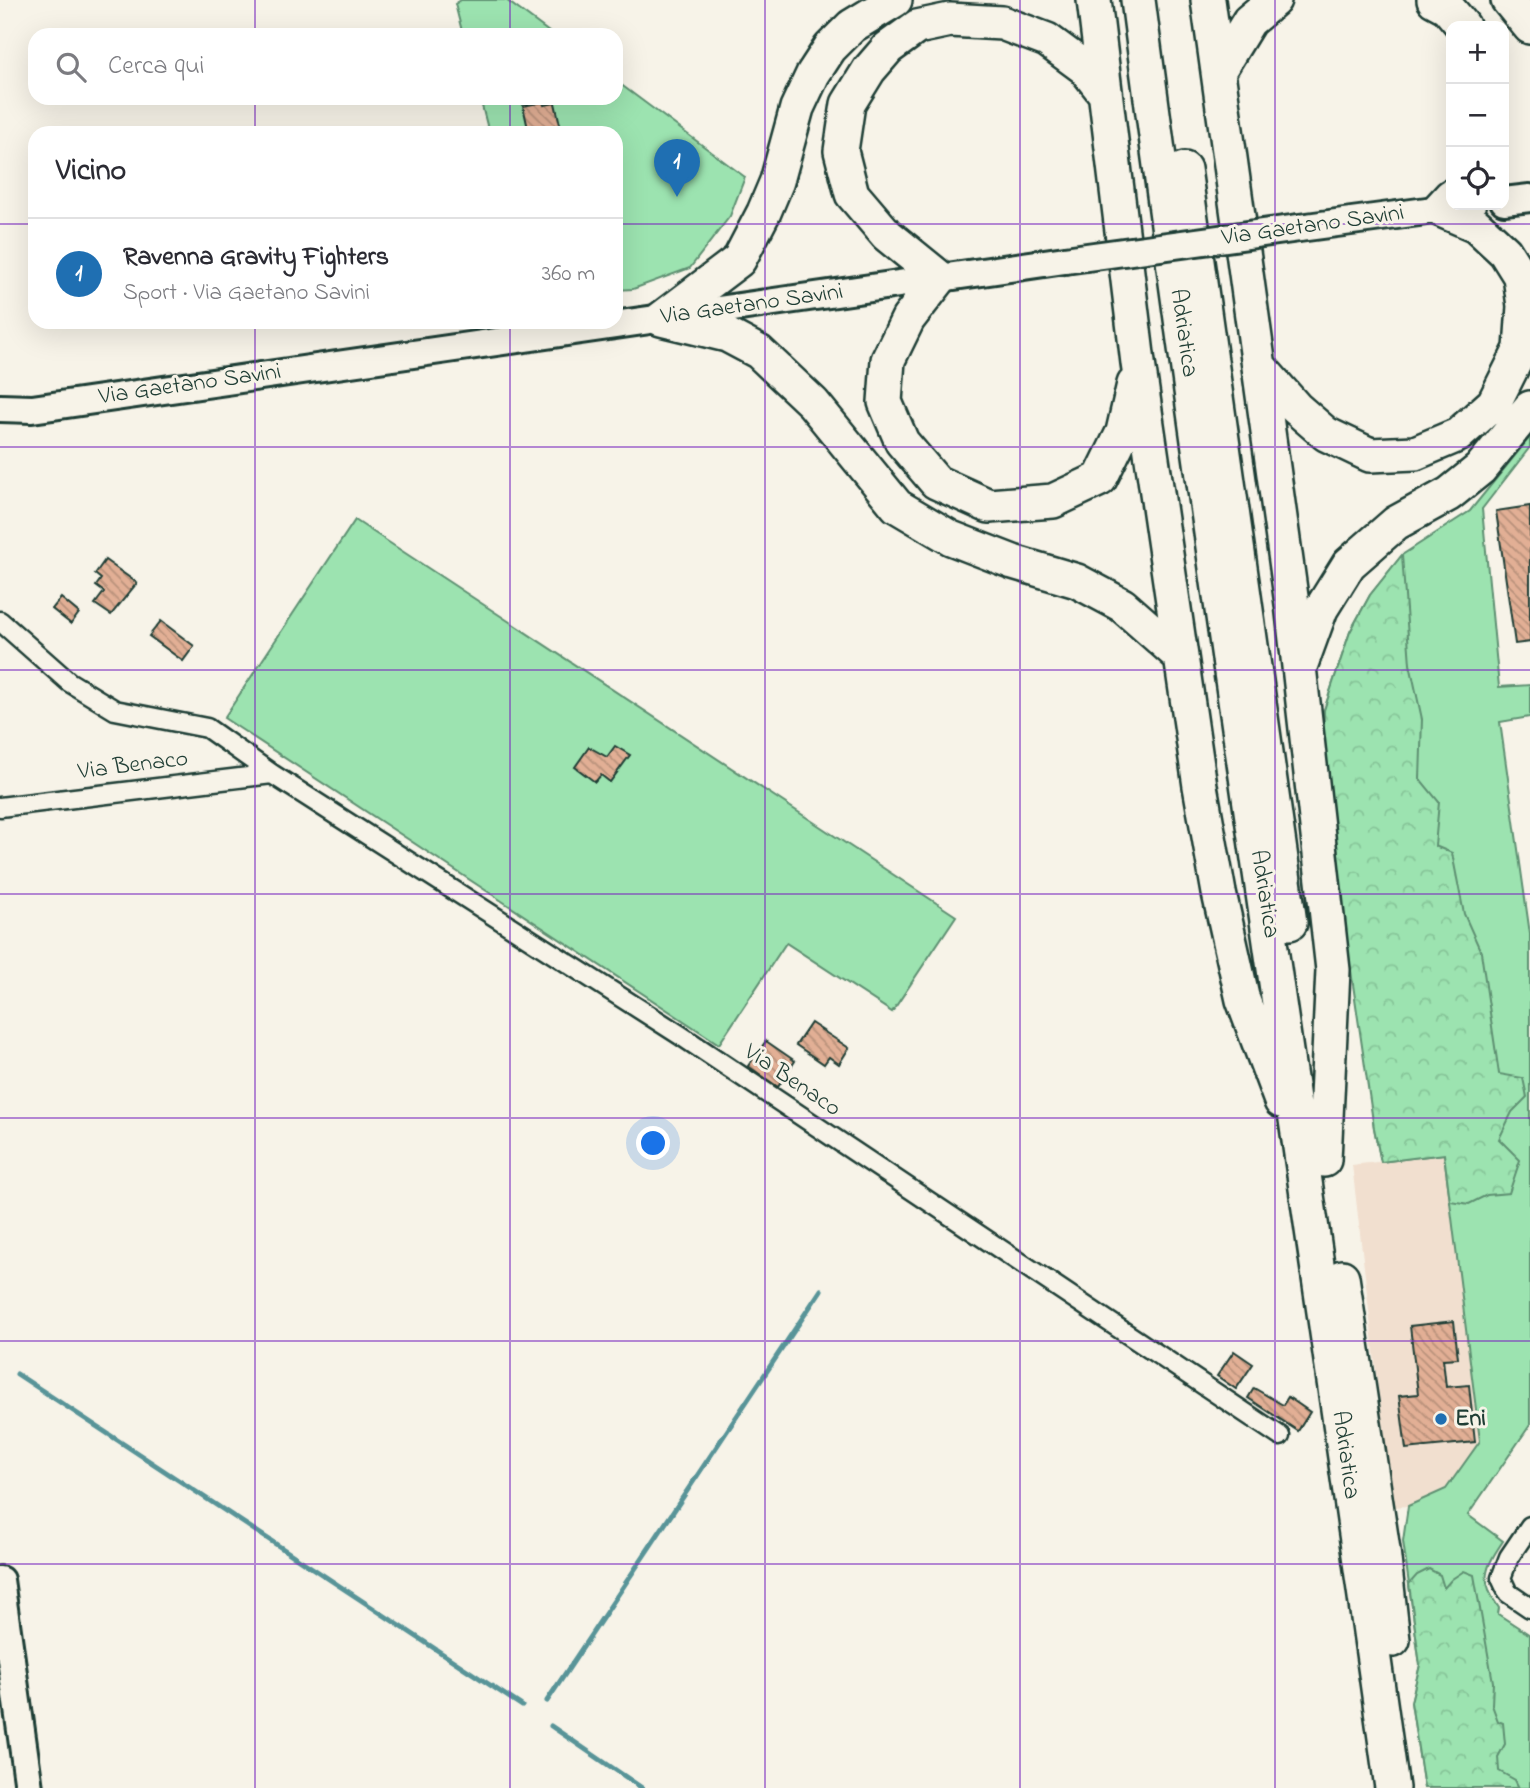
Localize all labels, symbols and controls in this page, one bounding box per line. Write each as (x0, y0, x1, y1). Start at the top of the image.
map controls (1446, 21, 1509, 210)
button: + (1446, 21, 1509, 84)
search box (28, 28, 623, 105)
icon: search (52, 48, 90, 86)
text: Cerca qui (108, 48, 204, 86)
button: − (1446, 84, 1509, 147)
pin: 1 (654, 139, 700, 197)
button: locate (1446, 147, 1509, 210)
text: Vicino (56, 150, 126, 194)
street label: Via Gaetano Savini (1218, 196, 1407, 256)
text: Ravenna Gravity Fighters (123, 239, 389, 277)
text: 1 (75, 258, 83, 291)
text: 360 m (542, 258, 595, 291)
street label: Via Gaetano Savini (657, 275, 846, 335)
text: Sport · Via Gaetano Savini (123, 277, 370, 310)
street label: Adriatica (1159, 286, 1207, 380)
street label: Via Gaetano Savini (95, 355, 284, 415)
street label: Via Benaco (75, 742, 190, 790)
street label: Adriatica (1240, 847, 1288, 941)
street label: Via Benaco (736, 1035, 848, 1126)
your location (636, 1126, 670, 1160)
place label: Eni (1455, 1402, 1486, 1437)
street label: Adriatica (1321, 1408, 1369, 1502)
marker: Eni (1433, 1411, 1449, 1427)

